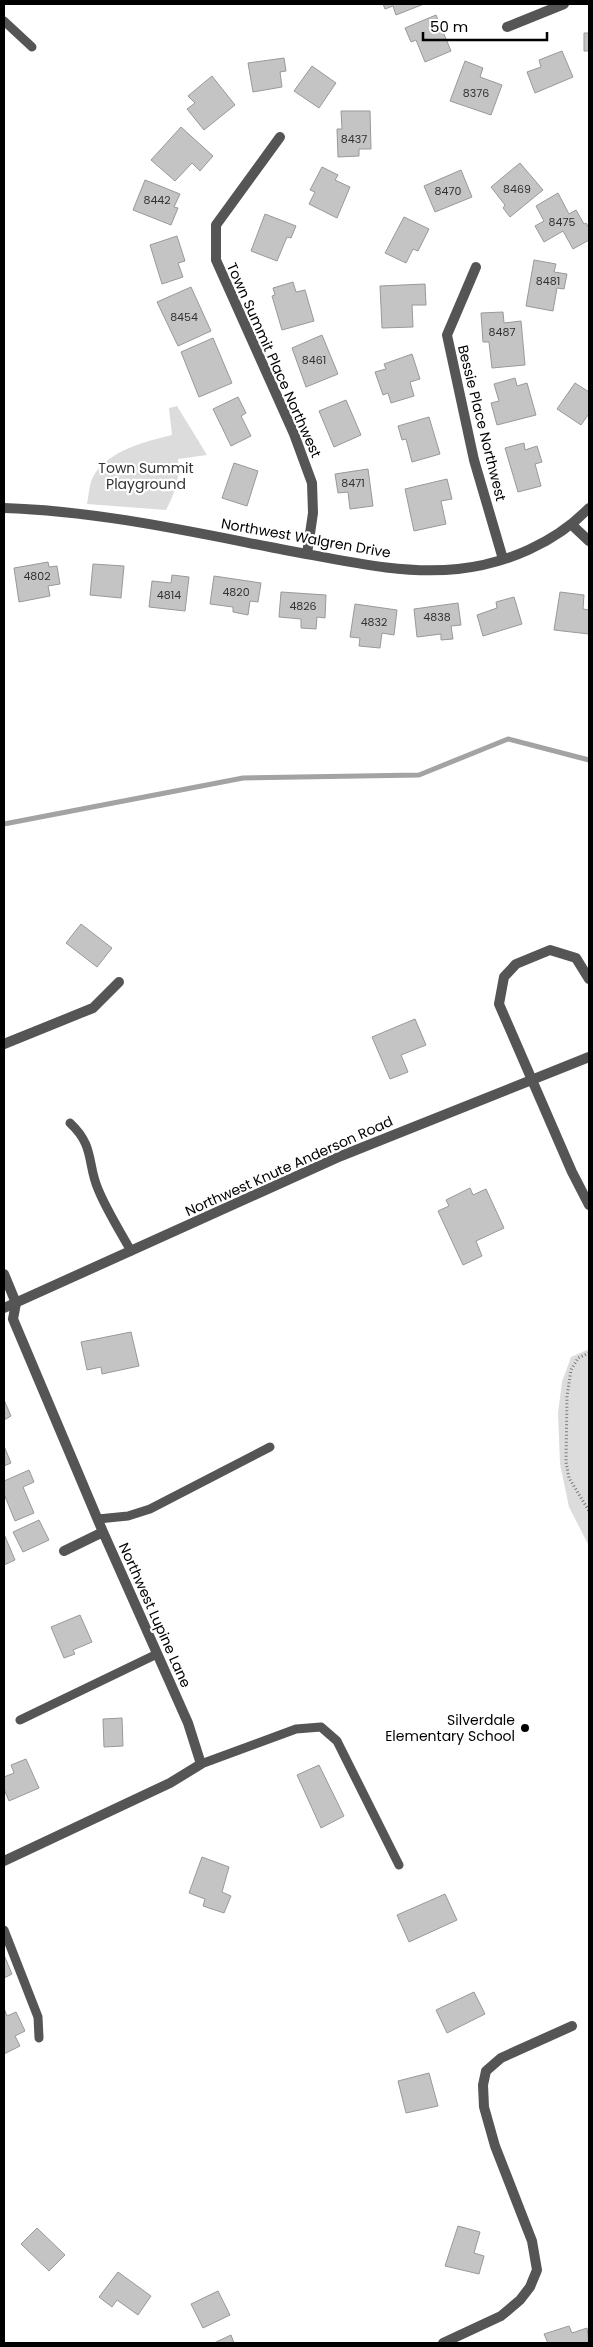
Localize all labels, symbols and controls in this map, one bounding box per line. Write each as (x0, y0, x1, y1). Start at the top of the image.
scale bar (423, 10, 547, 42)
text: 50 m (430, 16, 468, 37)
house number: 8376 (463, 85, 489, 101)
house number: 8437 (341, 131, 367, 147)
house number: 8469 (503, 181, 531, 197)
house number: 8470 (435, 183, 461, 199)
house number: 8442 (143, 192, 171, 208)
house number: 8475 (549, 214, 575, 230)
street label: Town Summit Place Northwest (222, 259, 326, 461)
house number: 8481 (536, 273, 560, 289)
house number: 8454 (170, 309, 198, 325)
house number: 8487 (489, 324, 515, 340)
street label: Bessie Place Northwest (453, 343, 511, 503)
house number: 8461 (302, 352, 326, 368)
park label: Town Summit Playground (98, 458, 194, 494)
house number: 8471 (341, 475, 365, 491)
street label: Northwest Walgren Drive (220, 513, 393, 563)
house number: 4802 (23, 568, 51, 584)
house number: 4820 (222, 584, 250, 600)
house number: 4814 (157, 587, 181, 603)
house number: 4826 (289, 598, 317, 614)
house number: 4838 (423, 609, 451, 625)
house number: 4832 (361, 614, 387, 630)
street label: Northwest Knute Anderson Road (182, 1111, 396, 1221)
street label: Northwest Lupine Lane (114, 1539, 196, 1691)
place label: Silverdale Elementary School (385, 1710, 515, 1746)
marker: Silverdale Elementary School (519, 1722, 531, 1734)

